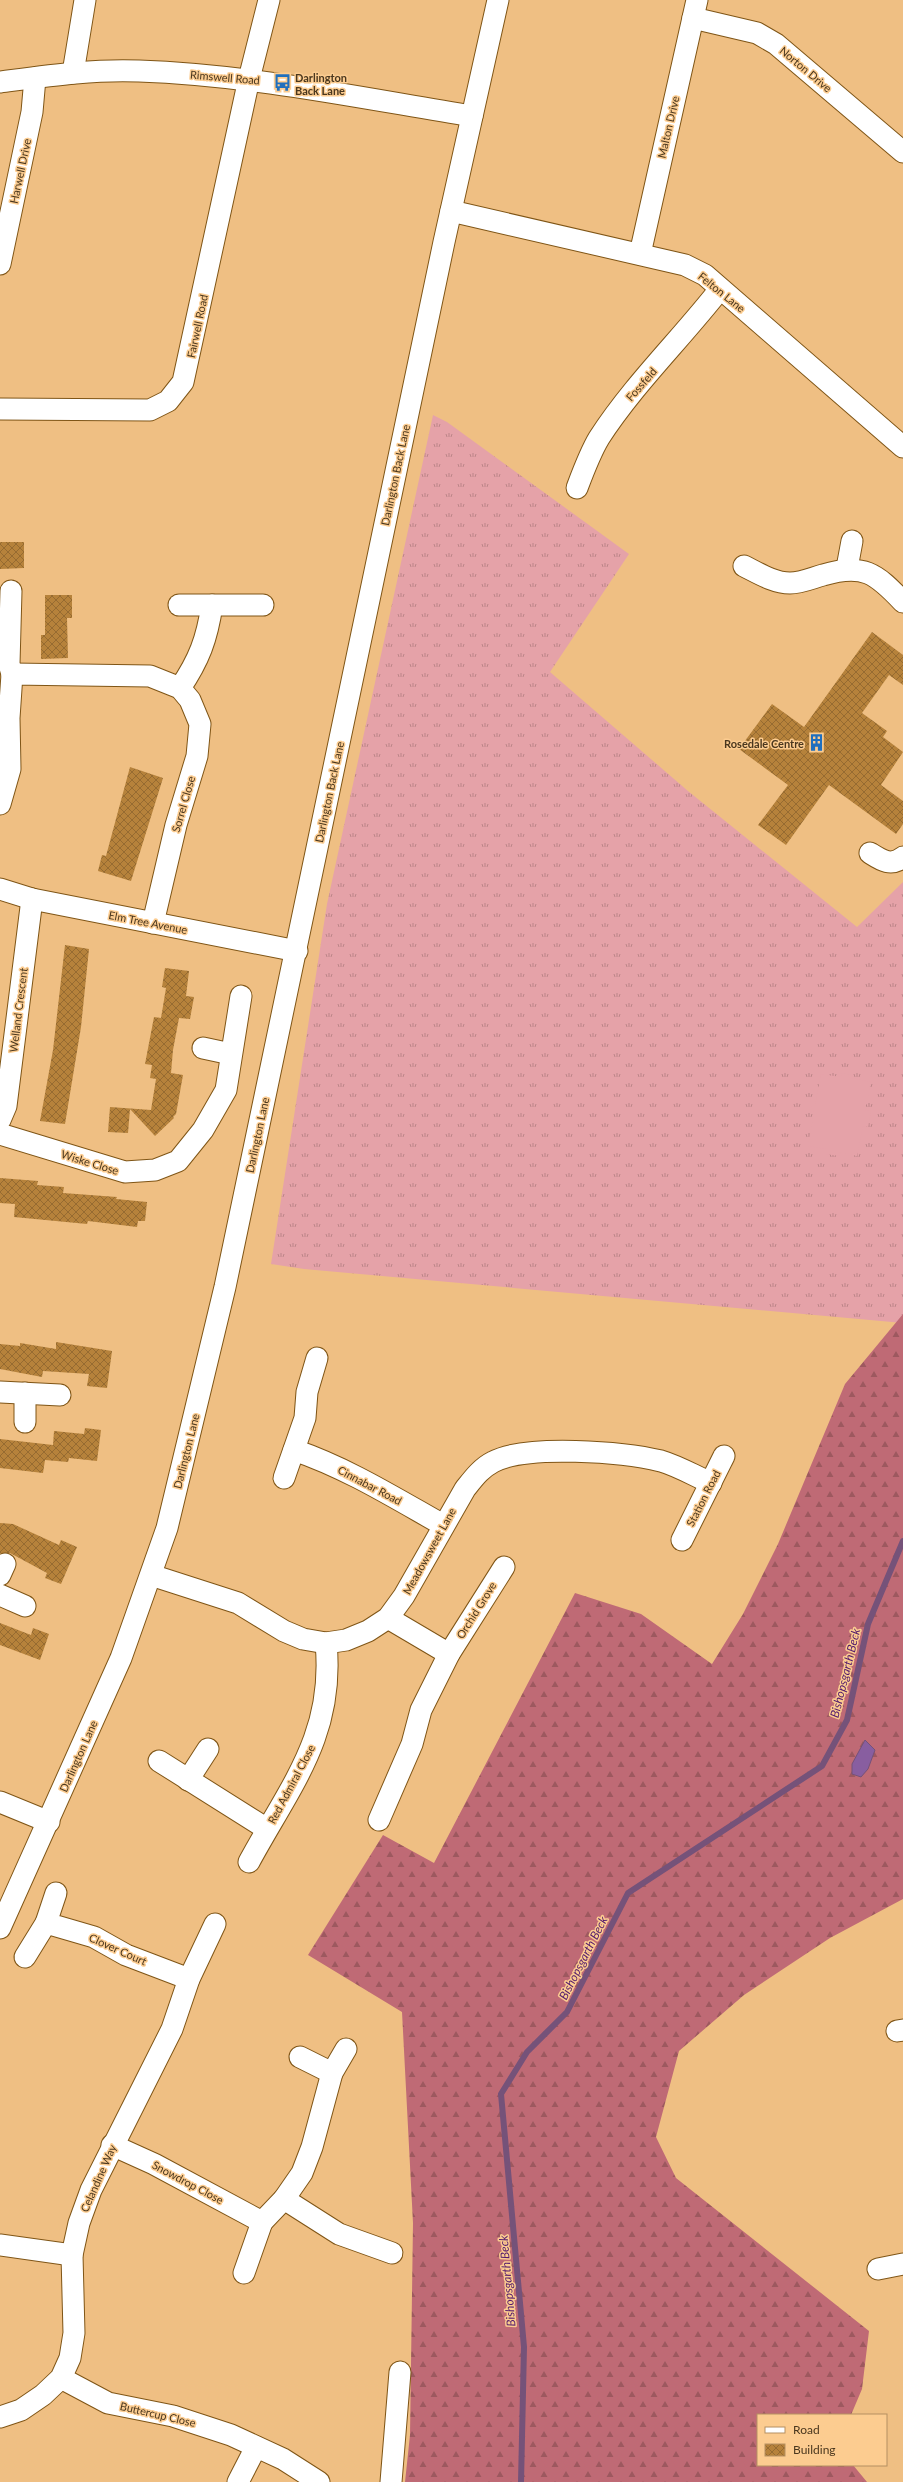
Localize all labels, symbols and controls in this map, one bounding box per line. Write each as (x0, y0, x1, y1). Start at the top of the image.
street label: Norton Drive (777, 44, 835, 95)
street label: Rimswell Road (190, 67, 260, 87)
place label: Darlington Back Lane (295, 71, 347, 97)
bus stop icon: Darlington Back Lane (272, 73, 292, 93)
street label: Malton Drive (655, 94, 682, 159)
street label: Harwell Drive (7, 137, 33, 205)
street label: Felton Lane (696, 269, 748, 315)
street label: Fairwell Road (184, 293, 210, 359)
street label: Fossfeld (623, 365, 659, 403)
street label: Darlington Back Lane (378, 423, 412, 527)
building icon: Rosedale Centre (807, 733, 827, 753)
place label: Rosedale Centre (724, 737, 804, 750)
street label: Darlington Back Lane (312, 740, 346, 844)
street label: Sorrel Close (169, 774, 197, 834)
street label: Elm Tree Avenue (108, 908, 189, 936)
street label: Welland Crescent (6, 967, 30, 1053)
street label: Darlington Lane (243, 1096, 271, 1174)
street label: Wiske Close (60, 1147, 120, 1177)
street label: Darlington Lane (170, 1412, 202, 1490)
street label: Cinnabar Road (336, 1463, 404, 1507)
street label: Station Road (683, 1468, 723, 1528)
street label: Meadowsweet Lane (400, 1505, 458, 1597)
street label: Orchid Grove (453, 1579, 499, 1641)
water label: Bishopsgarth Beck (827, 1626, 863, 1719)
street label: Darlington Lane (56, 1718, 100, 1794)
street label: Red Admiral Close (265, 1742, 317, 1826)
water label: Bishopsgarth Beck (556, 1913, 611, 2002)
street label: Clover Court (87, 1931, 149, 1967)
street label: Celandine Way (77, 2142, 119, 2214)
street label: Snowdrop Close (150, 2158, 226, 2206)
water label: Bishopsgarth Beck (496, 2234, 518, 2327)
street label: Buttercup Close (119, 2399, 197, 2429)
legend (757, 2414, 887, 2466)
text: Road (793, 2422, 820, 2437)
text: Building (793, 2442, 836, 2457)

